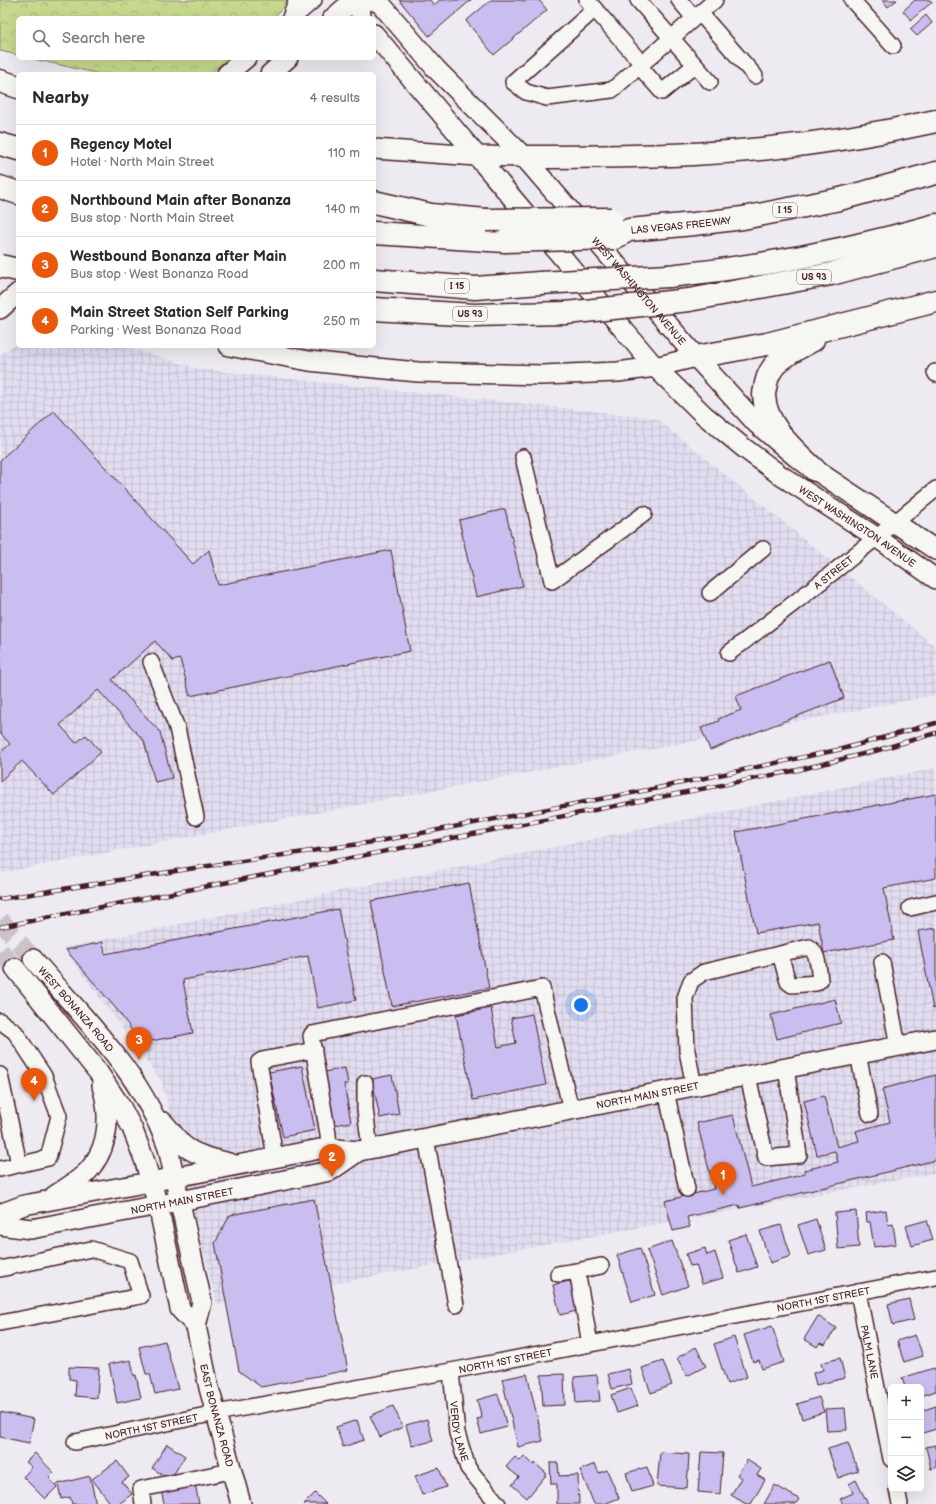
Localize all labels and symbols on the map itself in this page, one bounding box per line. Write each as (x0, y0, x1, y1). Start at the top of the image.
road number: I 15 (773, 203, 797, 217)
street label: LAS VEGAS FREEWAY (630, 215, 732, 237)
street label: WEST WASHINGTON AVENUE (589, 235, 688, 348)
road number: US 93 (797, 270, 831, 284)
road number: I 15 (445, 279, 469, 293)
road number: US 93 (453, 307, 487, 321)
street label: WEST WASHINGTON AVENUE (796, 484, 918, 570)
street label: A STREET (812, 554, 856, 592)
street label: WEST BONANZA ROAD (35, 965, 116, 1055)
your location (571, 995, 591, 1015)
pin: 3 (126, 1027, 152, 1060)
pin: 4 (21, 1068, 47, 1101)
street label: NORTH MAIN STREET (595, 1080, 700, 1112)
pin: 2 (319, 1144, 345, 1177)
pin: 1 (710, 1162, 736, 1195)
street label: NORTH MAIN STREET (130, 1185, 235, 1217)
street label: NORTH 1ST STREET (776, 1285, 871, 1315)
street label: PALM LANE (858, 1324, 880, 1381)
street label: NORTH 1ST STREET (458, 1347, 553, 1376)
street label: EAST BONANZA ROAD (197, 1363, 235, 1468)
street label: VERDY LANE (447, 1401, 471, 1464)
street label: NORTH 1ST STREET (104, 1412, 199, 1443)

